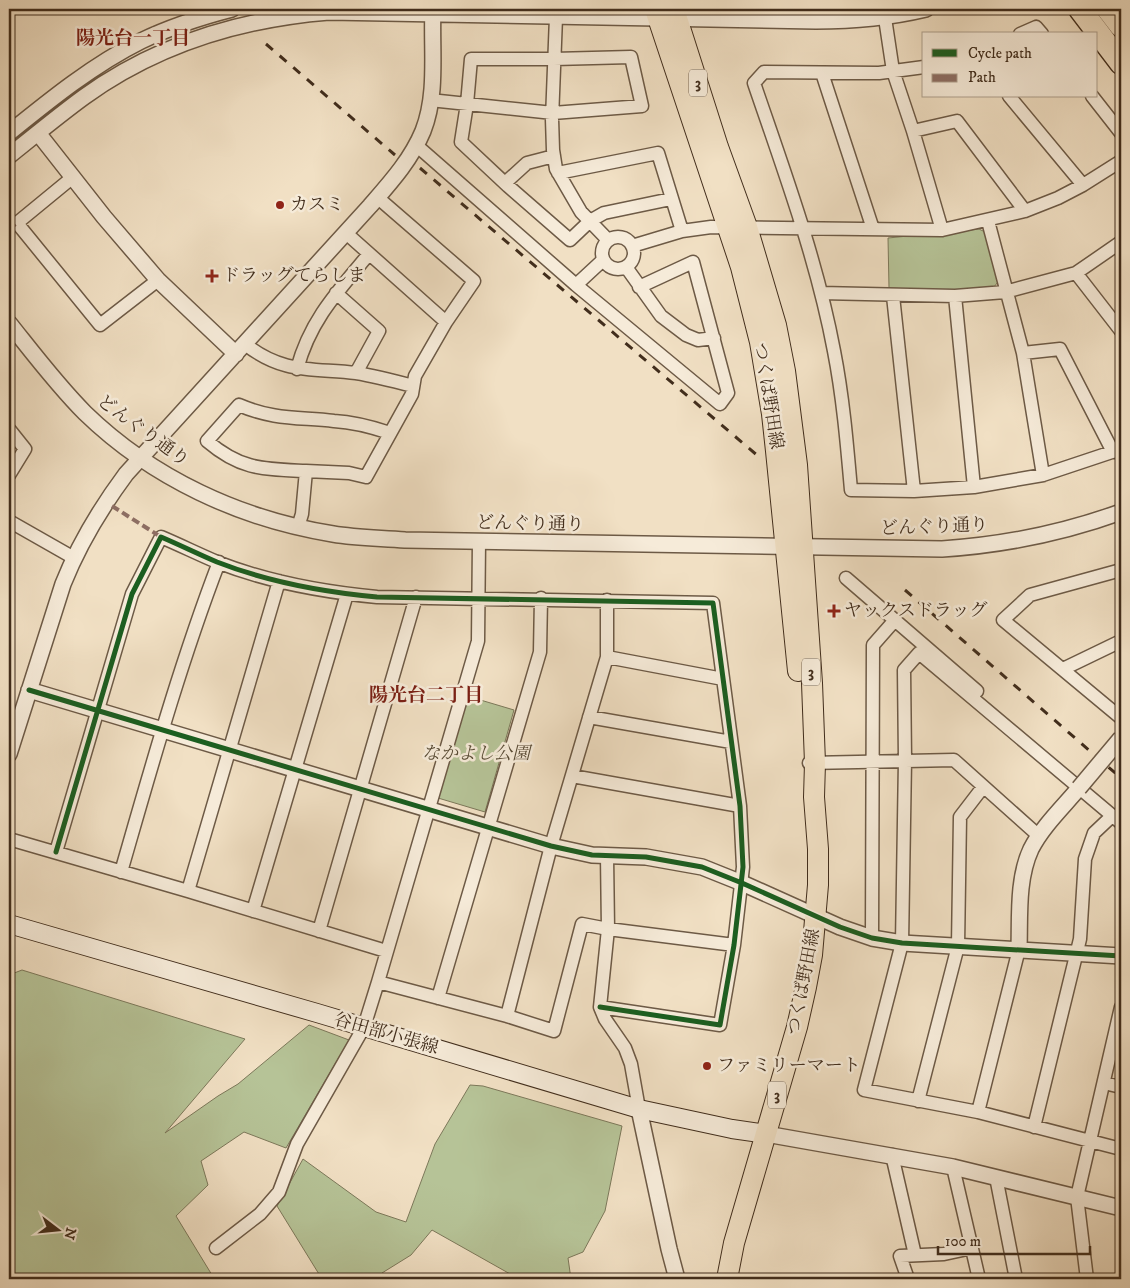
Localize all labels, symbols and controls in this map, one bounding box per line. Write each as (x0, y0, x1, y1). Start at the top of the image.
district label: 陽光台一丁目 (76, 27, 190, 50)
legend (922, 32, 1098, 98)
text: Cycle path (968, 44, 1032, 63)
text: Path (968, 68, 996, 87)
road number: 3 (689, 70, 707, 96)
place label: カスミ (290, 194, 344, 216)
marker: カスミ (274, 199, 286, 211)
place label: ドラッグてらしま (222, 265, 366, 287)
marker: ドラッグてらしま (206, 270, 218, 282)
street label: つくば野田線 (749, 341, 787, 451)
street label: どんぐり通り (93, 390, 193, 472)
street label: どんぐり通り (476, 512, 584, 536)
street label: どんぐり通り (880, 514, 988, 540)
place label: ヤックスドラッグ (844, 600, 987, 622)
marker: ヤックスドラッグ (828, 605, 840, 617)
road number: 3 (802, 659, 820, 686)
district label: 陽光台二丁目 (369, 684, 483, 707)
park label: なかよし公園 (422, 743, 533, 765)
street label: つくば野田線 (783, 927, 825, 1037)
street label: 谷田部小張線 (331, 1009, 441, 1059)
place label: ファミリーマート (717, 1055, 861, 1077)
marker: ファミリーマート (701, 1060, 713, 1072)
road number: 3 (768, 1082, 786, 1108)
north arrow (32, 1206, 82, 1256)
scale bar (938, 1223, 1090, 1255)
text: N (59, 1225, 80, 1242)
text: 100 m (945, 1232, 981, 1251)

